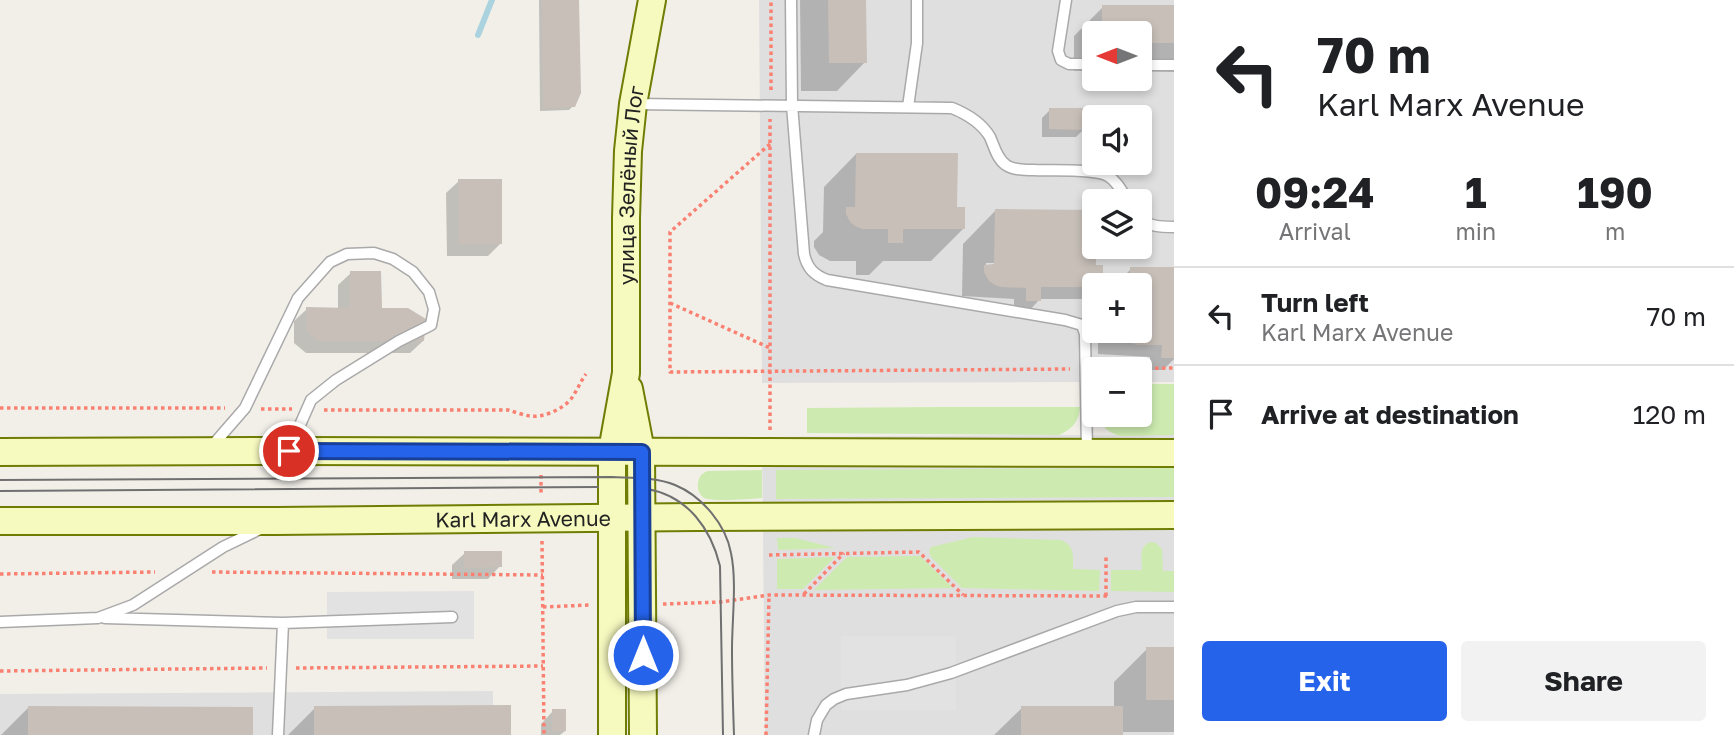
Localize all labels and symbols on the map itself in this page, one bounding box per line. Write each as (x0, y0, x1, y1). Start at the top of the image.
north arrow (1082, 21, 1152, 91)
street label: улица Зелёный Лог (613, 83, 649, 285)
pin (259, 421, 319, 481)
street label: Karl Marx Avenue (435, 505, 611, 532)
position arrow (606, 618, 680, 692)

